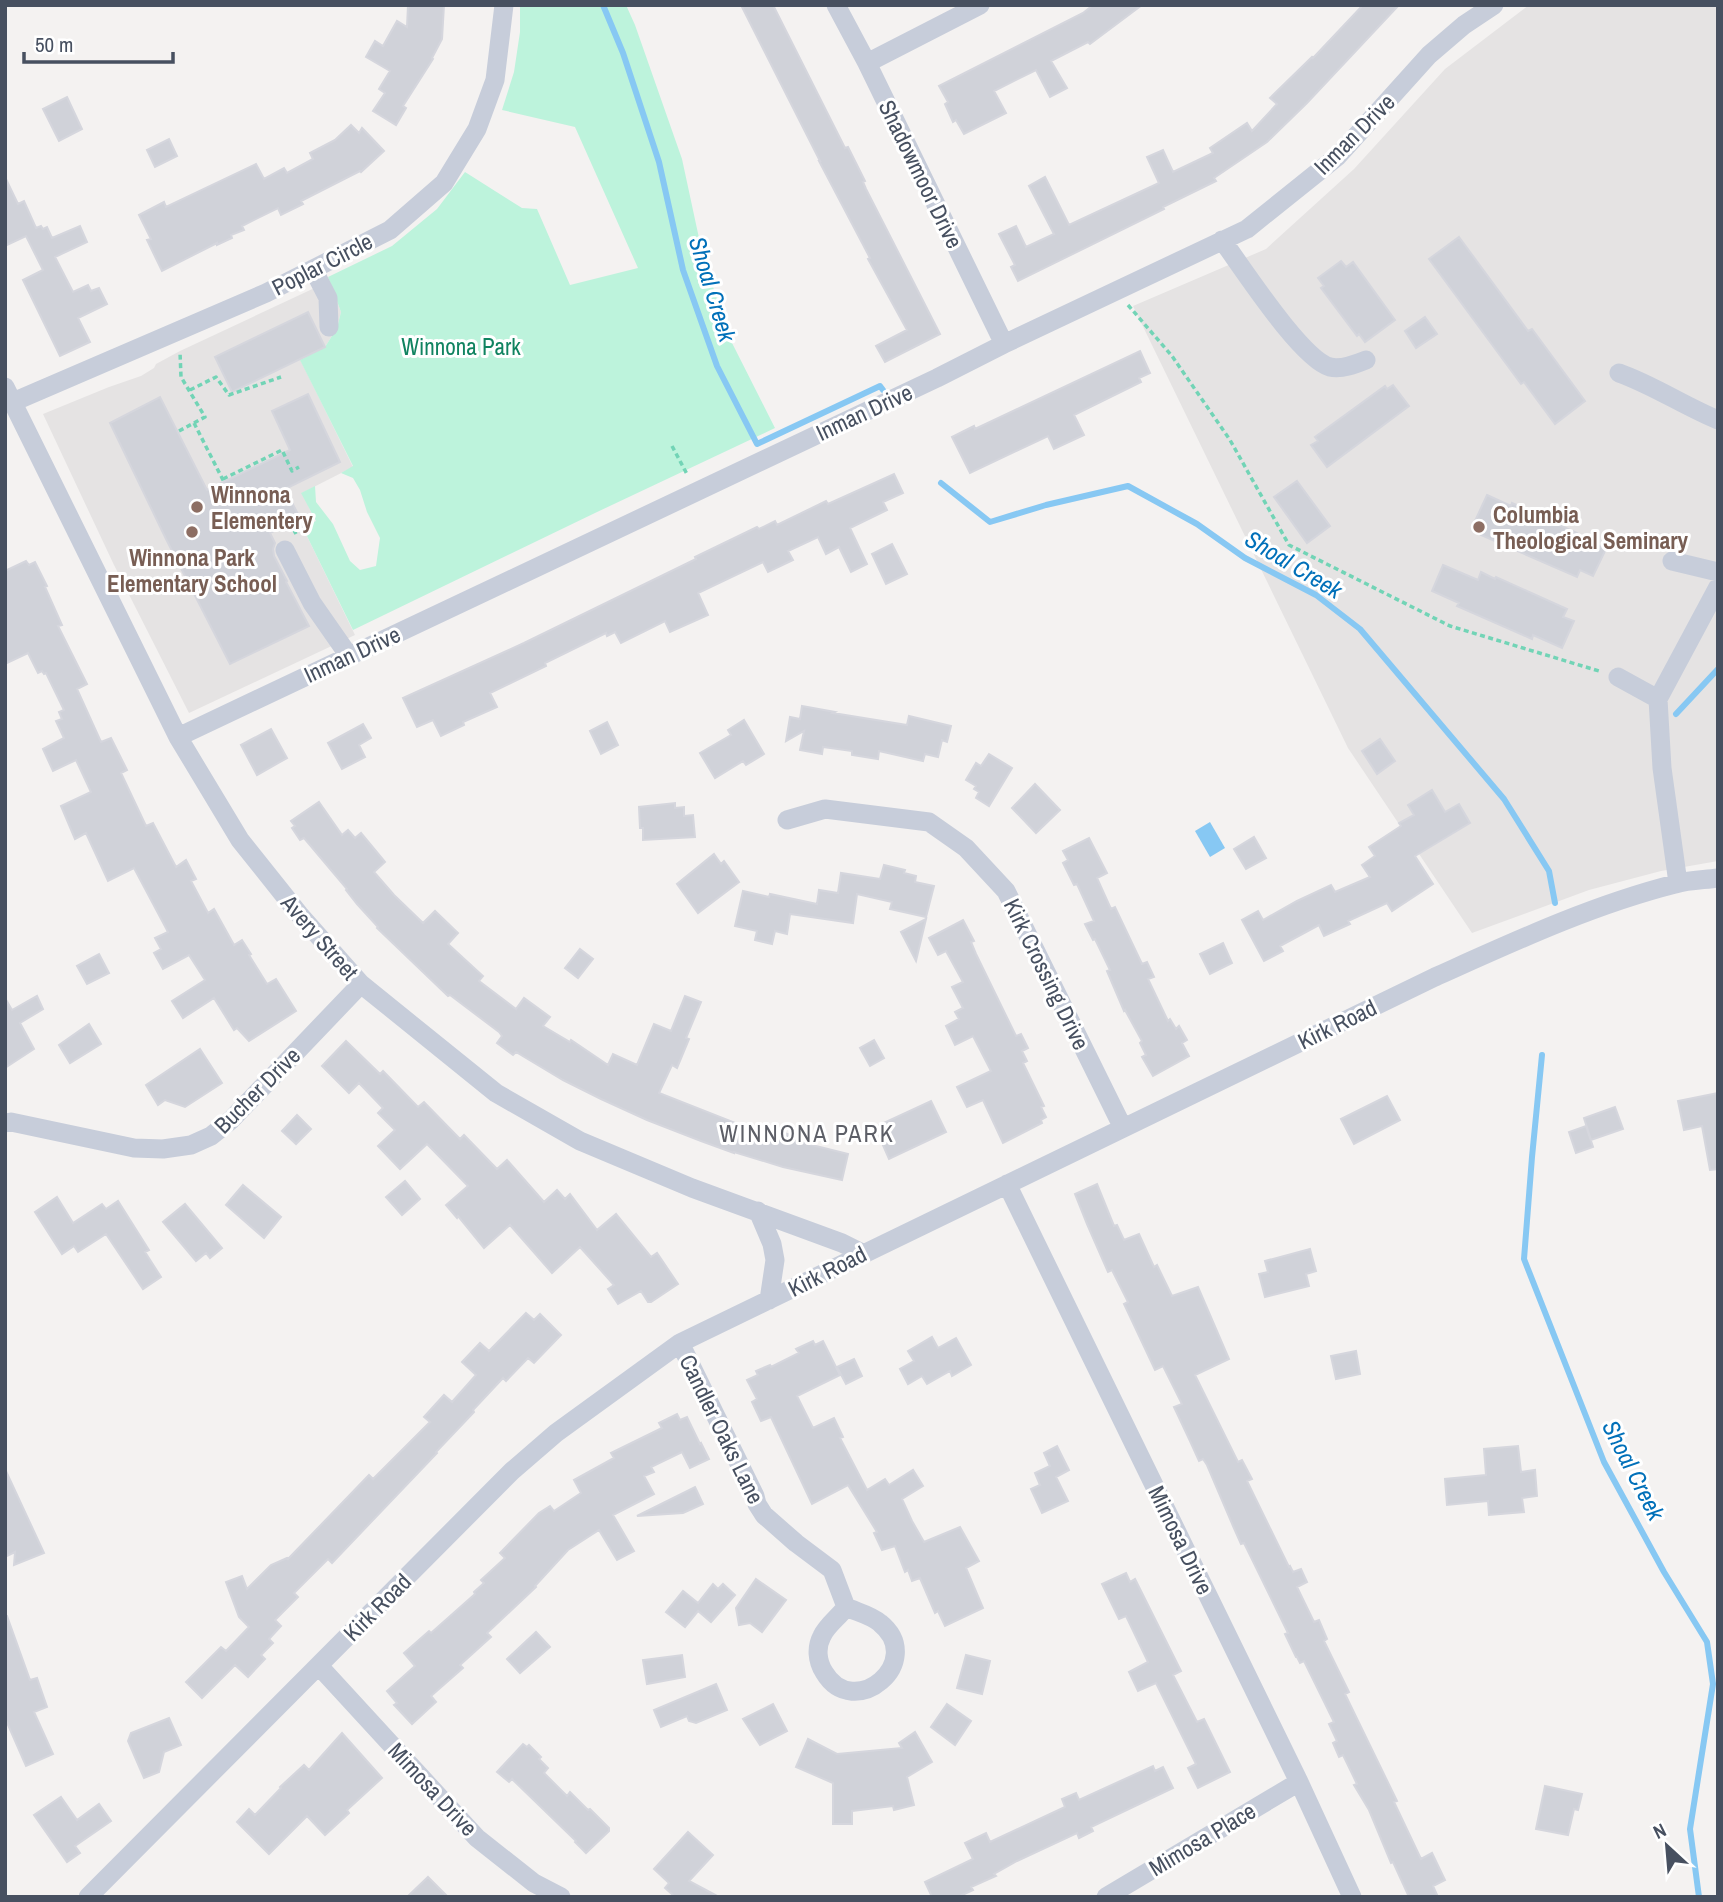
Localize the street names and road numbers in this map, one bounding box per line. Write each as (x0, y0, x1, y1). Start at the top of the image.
street label: Inman Drive (1307, 87, 1401, 181)
street label: Shadowmoor Drive (872, 95, 970, 253)
street label: Poplar Circle (266, 225, 378, 303)
street label: Inman Drive (811, 376, 917, 448)
street label: Inman Drive (299, 618, 405, 690)
street label: Avery Street (274, 887, 366, 986)
street label: Kirk Crossing Drive (997, 893, 1097, 1055)
street label: Kirk Road (1293, 992, 1381, 1056)
street label: Bucher Drive (207, 1040, 307, 1140)
street label: Kirk Road (783, 1238, 871, 1304)
street label: Candler Oaks Lane (672, 1349, 772, 1509)
street label: Mimosa Drive (1141, 1480, 1221, 1600)
street label: Kirk Road (336, 1566, 418, 1648)
street label: Mimosa Drive (382, 1736, 484, 1842)
street label: Mimosa Place (1143, 1795, 1261, 1883)

